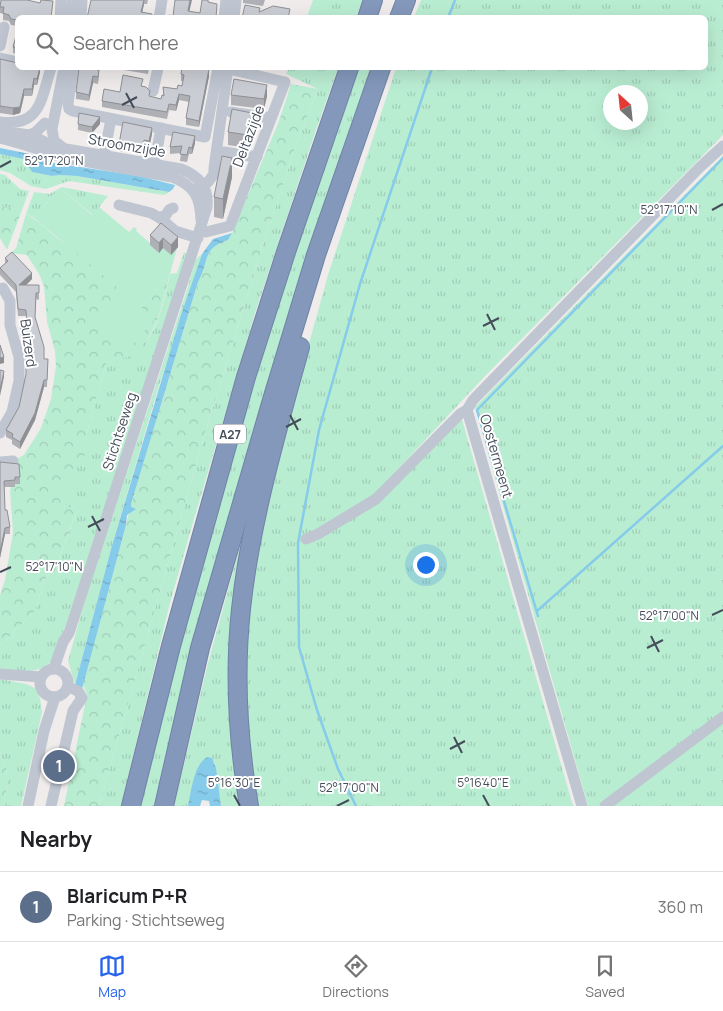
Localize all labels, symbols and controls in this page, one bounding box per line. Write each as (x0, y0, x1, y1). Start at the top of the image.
search box (15, 15, 708, 70)
icon: search (33, 29, 61, 57)
text: Search here (73, 30, 179, 56)
north arrow (603, 85, 648, 130)
street label: Deltazijde (228, 102, 268, 170)
street label: Stroomzijde (87, 129, 167, 161)
text: 52°17'20"N (24, 152, 84, 169)
text: 52°17'10"N (640, 201, 698, 218)
street label: Buizerd (16, 318, 42, 368)
street label: Stichtseweg (97, 389, 141, 473)
street label: Oostermeent (476, 412, 518, 500)
road number: A27 (214, 424, 246, 444)
your location (413, 552, 439, 578)
text: 52°17'10"N (25, 558, 83, 575)
text: 52°17'00"N (639, 607, 699, 624)
pin: 1 (43, 747, 75, 785)
text: 5°16'30"E (208, 774, 260, 791)
text: 5°16'40"E (457, 774, 509, 791)
text: 52°17'00"N (319, 779, 379, 796)
text: Nearby (20, 825, 92, 853)
text: Blaricum P+R (67, 883, 187, 909)
text: 1 (32, 896, 40, 918)
text: 360 m (658, 896, 703, 918)
text: Parking · Stichtseweg (67, 909, 225, 931)
tab: Map (98, 952, 126, 1001)
tab: Directions (323, 952, 389, 1001)
tab: Saved (585, 952, 625, 1001)

